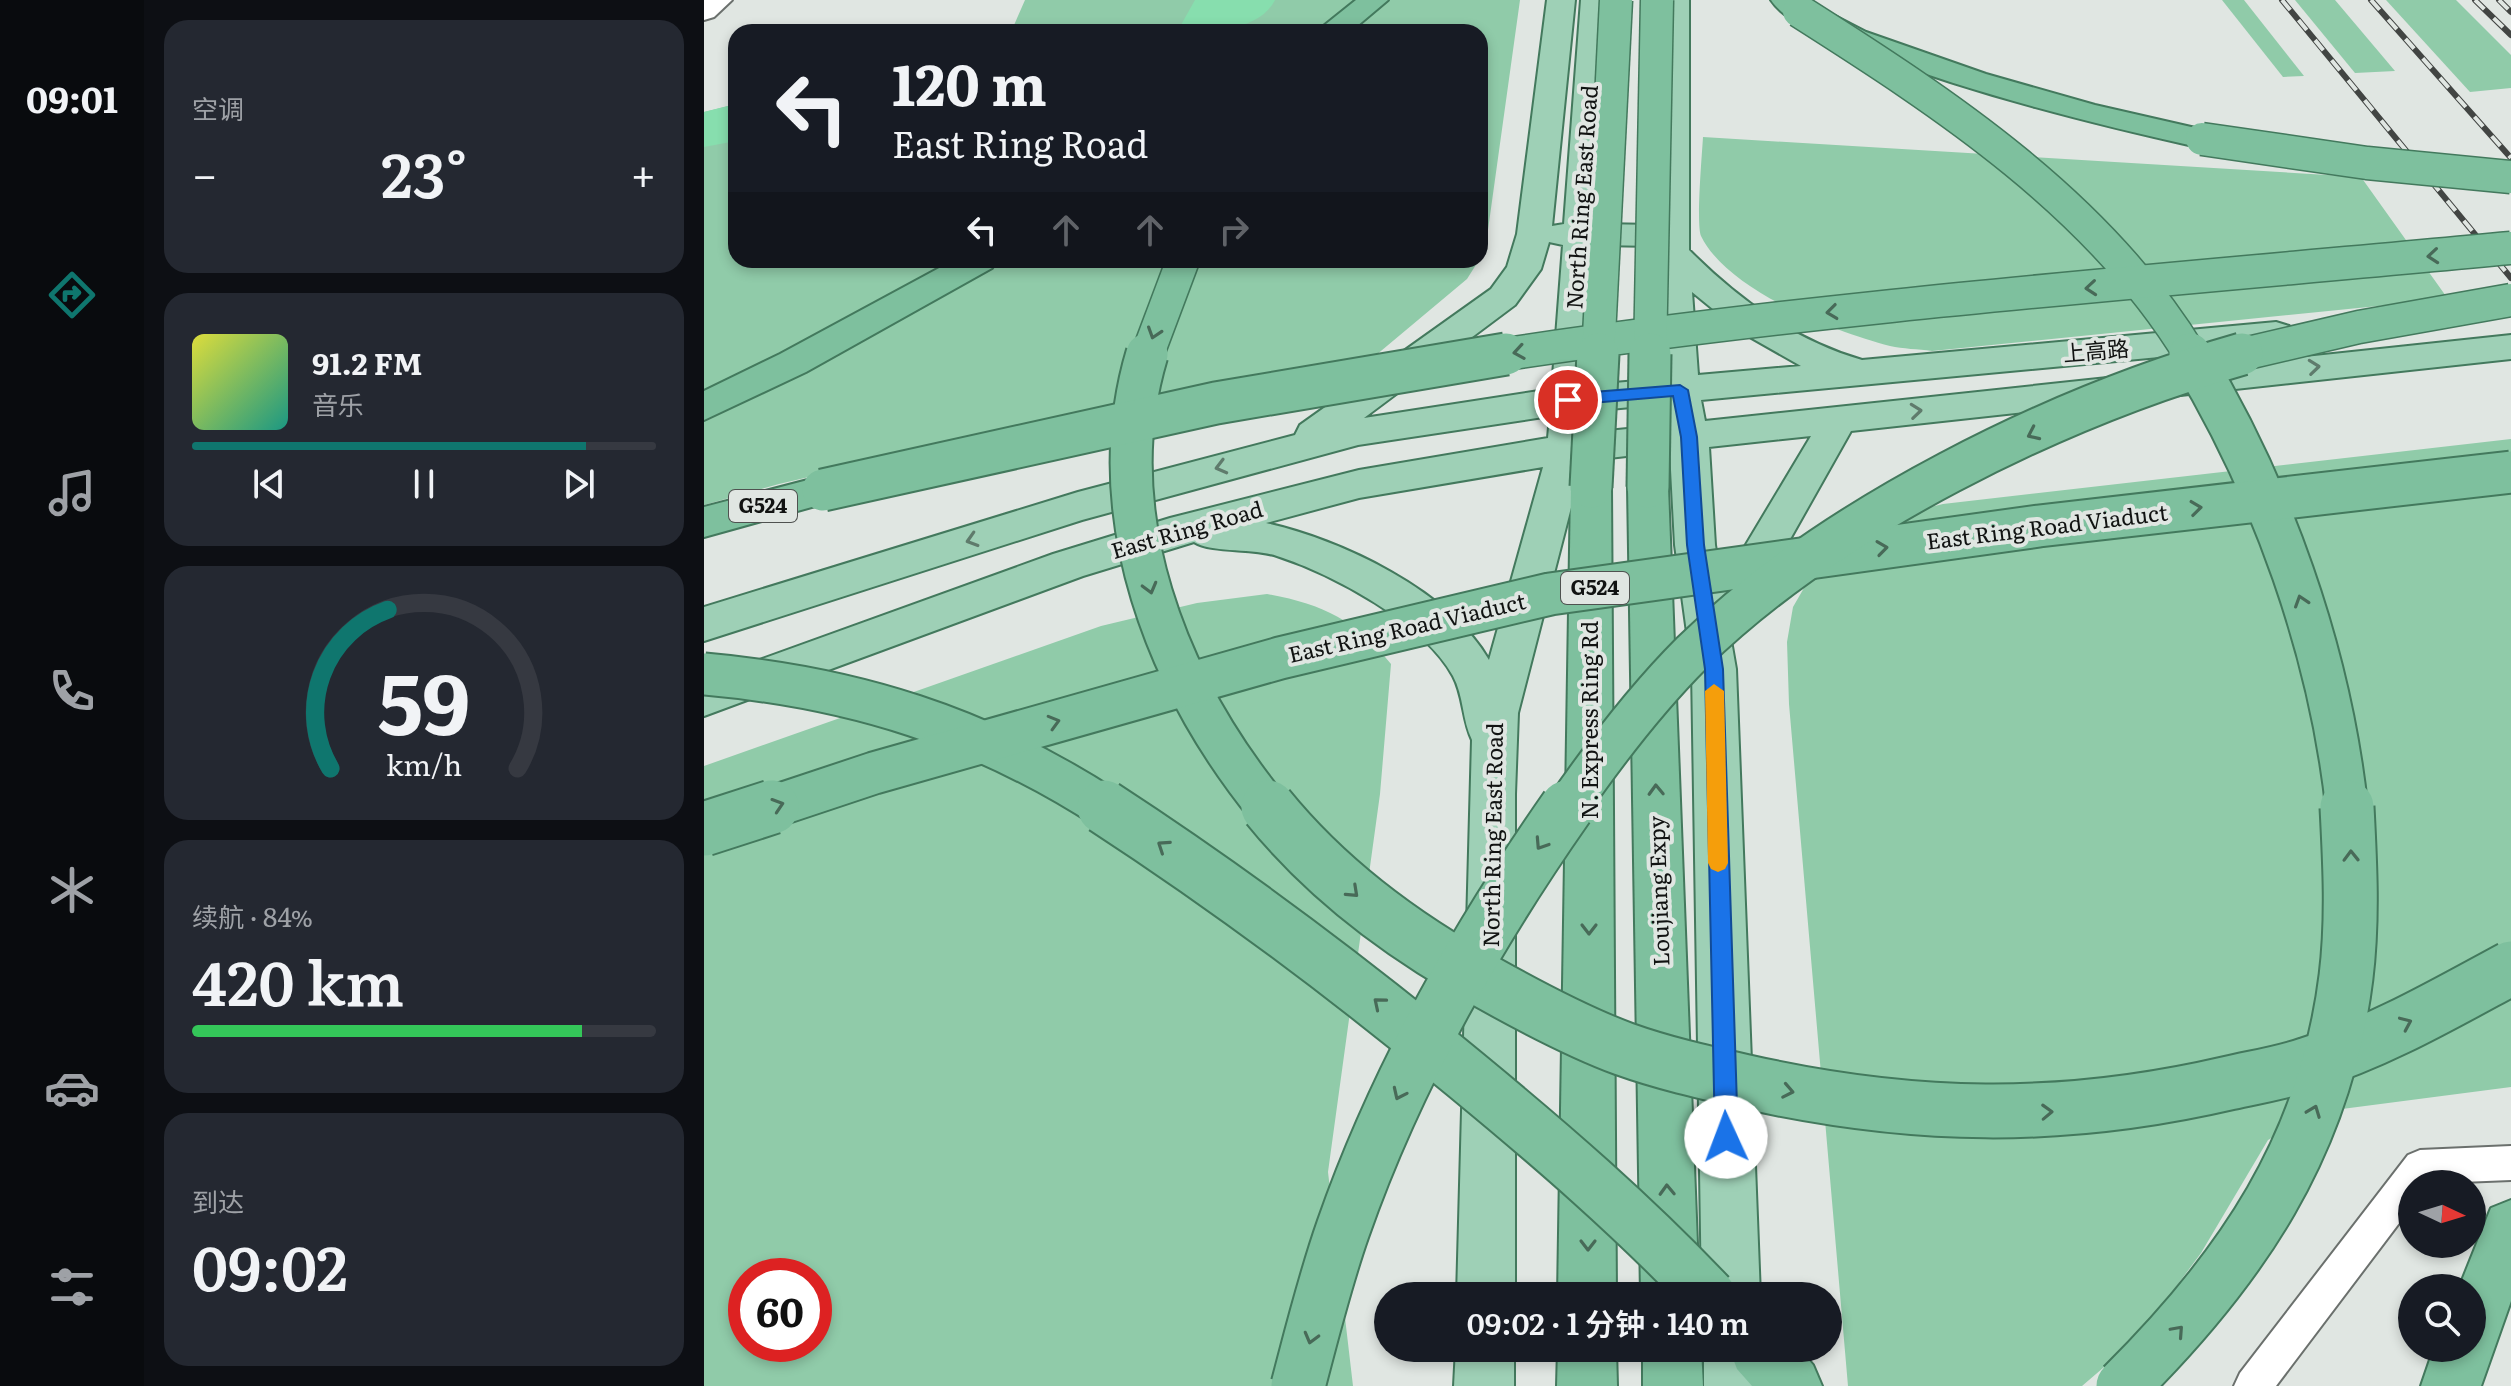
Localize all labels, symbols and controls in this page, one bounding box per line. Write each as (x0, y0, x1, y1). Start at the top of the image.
text: 120 m (892, 40, 1047, 123)
icon: left (760, 56, 864, 160)
text: 09:01 (26, 71, 118, 124)
street label: North Ring East Road (1556, 84, 1605, 310)
text: 空调 (192, 88, 244, 127)
text: East Ring Road (892, 116, 1148, 169)
text: 23° (381, 127, 467, 216)
text: − (192, 139, 218, 205)
text: + (630, 139, 656, 205)
icon: left (960, 208, 1004, 252)
icon: ahead (1044, 208, 1088, 252)
icon: ahead (1128, 208, 1172, 252)
icon: right (1212, 208, 1256, 252)
one-way arrow (2426, 247, 2439, 264)
icon: directions (44, 267, 100, 323)
one-way arrow (2084, 279, 2097, 296)
one-way arrow (1825, 304, 1838, 321)
one-way arrow (1147, 325, 1163, 339)
street label: 上高路 (2062, 330, 2130, 369)
text: 91.2 FM (312, 340, 422, 384)
one-way arrow (1512, 343, 1525, 360)
one-way arrow (2308, 358, 2321, 375)
pin (1534, 366, 1602, 434)
icon: arrive (1546, 378, 1590, 422)
text: 音乐 (312, 384, 364, 423)
one-way arrow (1910, 403, 1923, 420)
one-way arrow (2027, 424, 2042, 440)
one-way arrow (1215, 458, 1229, 475)
icon: previous (247, 462, 291, 506)
icon: pause (402, 462, 446, 506)
icon: next (557, 462, 601, 506)
icon: music (44, 465, 100, 521)
road number: G524 (729, 490, 797, 522)
street label: East Ring Road (1107, 491, 1266, 566)
street label: East Ring Road Viaduct (1924, 494, 2169, 557)
one-way arrow (2190, 500, 2203, 517)
one-way arrow (965, 531, 979, 547)
one-way arrow (1875, 540, 1889, 557)
road number: G524 (1561, 572, 1629, 604)
one-way arrow (1140, 580, 1157, 594)
street label: East Ring Road Viaduct (1285, 583, 1529, 670)
one-way arrow (2294, 595, 2310, 609)
street label: N. Express Ring Rd (1572, 621, 1605, 819)
text: 59 (378, 637, 470, 761)
icon: phone (44, 663, 100, 719)
one-way arrow (1046, 715, 1060, 731)
street label: North Ring East Road (1473, 722, 1510, 948)
text: km/h (386, 742, 462, 785)
one-way arrow (1648, 783, 1665, 796)
one-way arrow (770, 798, 784, 814)
street label: Loujiang Expy (1638, 815, 1677, 967)
one-way arrow (1535, 835, 1550, 849)
one-way arrow (1157, 841, 1171, 856)
one-way arrow (2342, 849, 2359, 862)
icon: climate (44, 862, 100, 918)
one-way arrow (1344, 883, 1358, 898)
text: 续航 · 84% (192, 896, 313, 935)
one-way arrow (1580, 923, 1598, 936)
text: 420 km (192, 935, 404, 1024)
one-way arrow (1374, 998, 1389, 1013)
one-way arrow (2398, 1017, 2412, 1033)
icon: car (44, 1060, 100, 1116)
one-way arrow (1781, 1082, 1795, 1099)
one-way arrow (1393, 1086, 1409, 1100)
position arrow (1684, 1095, 1768, 1179)
one-way arrow (2041, 1103, 2054, 1120)
one-way arrow (2304, 1105, 2321, 1119)
north arrow (2398, 1170, 2486, 1258)
map controls (2398, 1170, 2486, 1362)
text: 到达 (192, 1181, 244, 1220)
one-way arrow (1659, 1183, 1676, 1196)
text: 09:02 (192, 1220, 348, 1309)
one-way arrow (1579, 1239, 1597, 1252)
speed limit sign: 60 (728, 1258, 832, 1362)
icon: filters (44, 1259, 100, 1315)
button: search (2398, 1274, 2486, 1362)
text: 09:02 · 1 分钟 · 140 m (1467, 1300, 1749, 1344)
one-way arrow (2169, 1326, 2184, 1340)
one-way arrow (1303, 1331, 1320, 1345)

